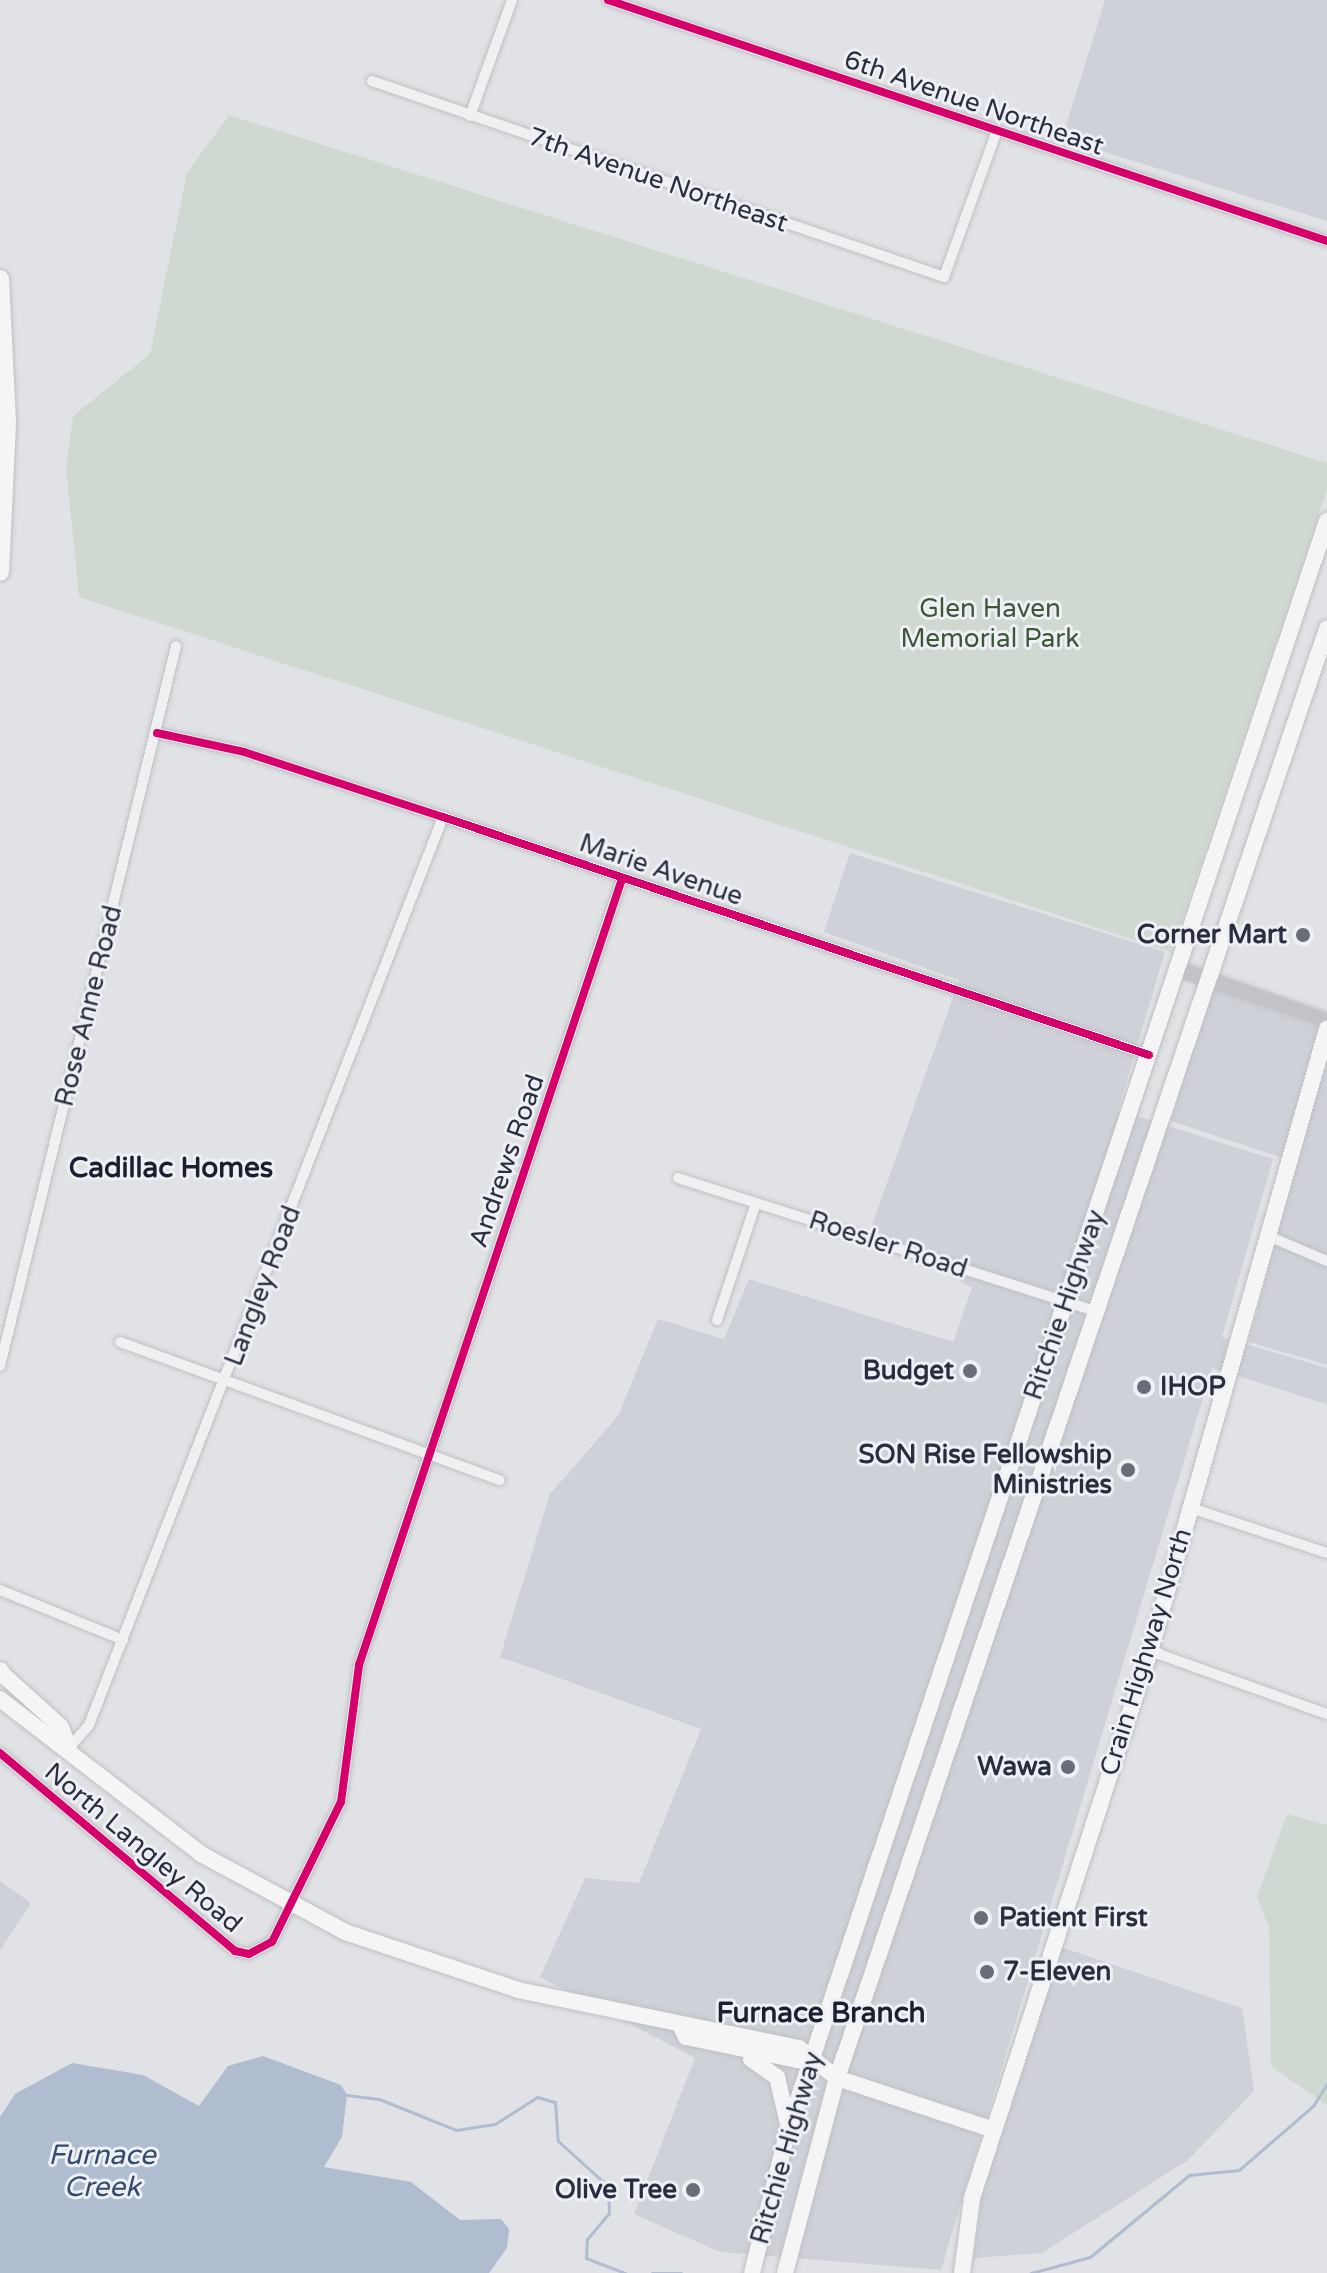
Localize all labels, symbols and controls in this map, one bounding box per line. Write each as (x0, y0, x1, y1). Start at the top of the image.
street label: 6th Avenue Northeast (840, 44, 1108, 162)
street label: 7th Avenue Northeast (524, 121, 792, 239)
park label: Glen Haven Memorial Park (901, 593, 1079, 654)
street label: Marie Avenue (575, 827, 747, 913)
street label: Rose Anne Road (49, 902, 129, 1110)
place label: Corner Mart (1137, 919, 1287, 951)
marker: Corner Mart (1294, 926, 1312, 944)
street label: Andrews Road (463, 1070, 551, 1252)
district label: Cadillac Homes (69, 1151, 273, 1185)
street label: Langley Road (218, 1202, 308, 1370)
street label: Roesler Road (805, 1205, 971, 1285)
street label: Ritchie Highway (1018, 1206, 1112, 1404)
place label: Budget (863, 1355, 954, 1387)
marker: Budget (961, 1362, 979, 1380)
place label: IHOP (1160, 1371, 1226, 1403)
marker: IHOP (1135, 1378, 1153, 1396)
place label: SON Rise Fellowship Ministries (858, 1439, 1112, 1500)
marker: SON Rise Fellowship Ministries (1119, 1461, 1137, 1479)
street label: Crain Highway North (1094, 1525, 1198, 1779)
place label: Wawa (977, 1751, 1052, 1783)
street label: North Langley Road (38, 1756, 248, 1940)
marker: Wawa (1059, 1758, 1077, 1776)
place label: Patient First (999, 1902, 1148, 1934)
marker: Patient First (970, 1907, 992, 1929)
place label: 7-Eleven (1003, 1956, 1111, 1988)
marker: 7-Eleven (978, 1963, 996, 1981)
district label: Furnace Branch (716, 1996, 926, 2030)
street label: Ritchie Highway (745, 2048, 829, 2248)
water label: Furnace Creek (48, 2138, 156, 2204)
place label: Olive Tree (555, 2174, 677, 2206)
marker: Olive Tree (684, 2181, 702, 2199)

